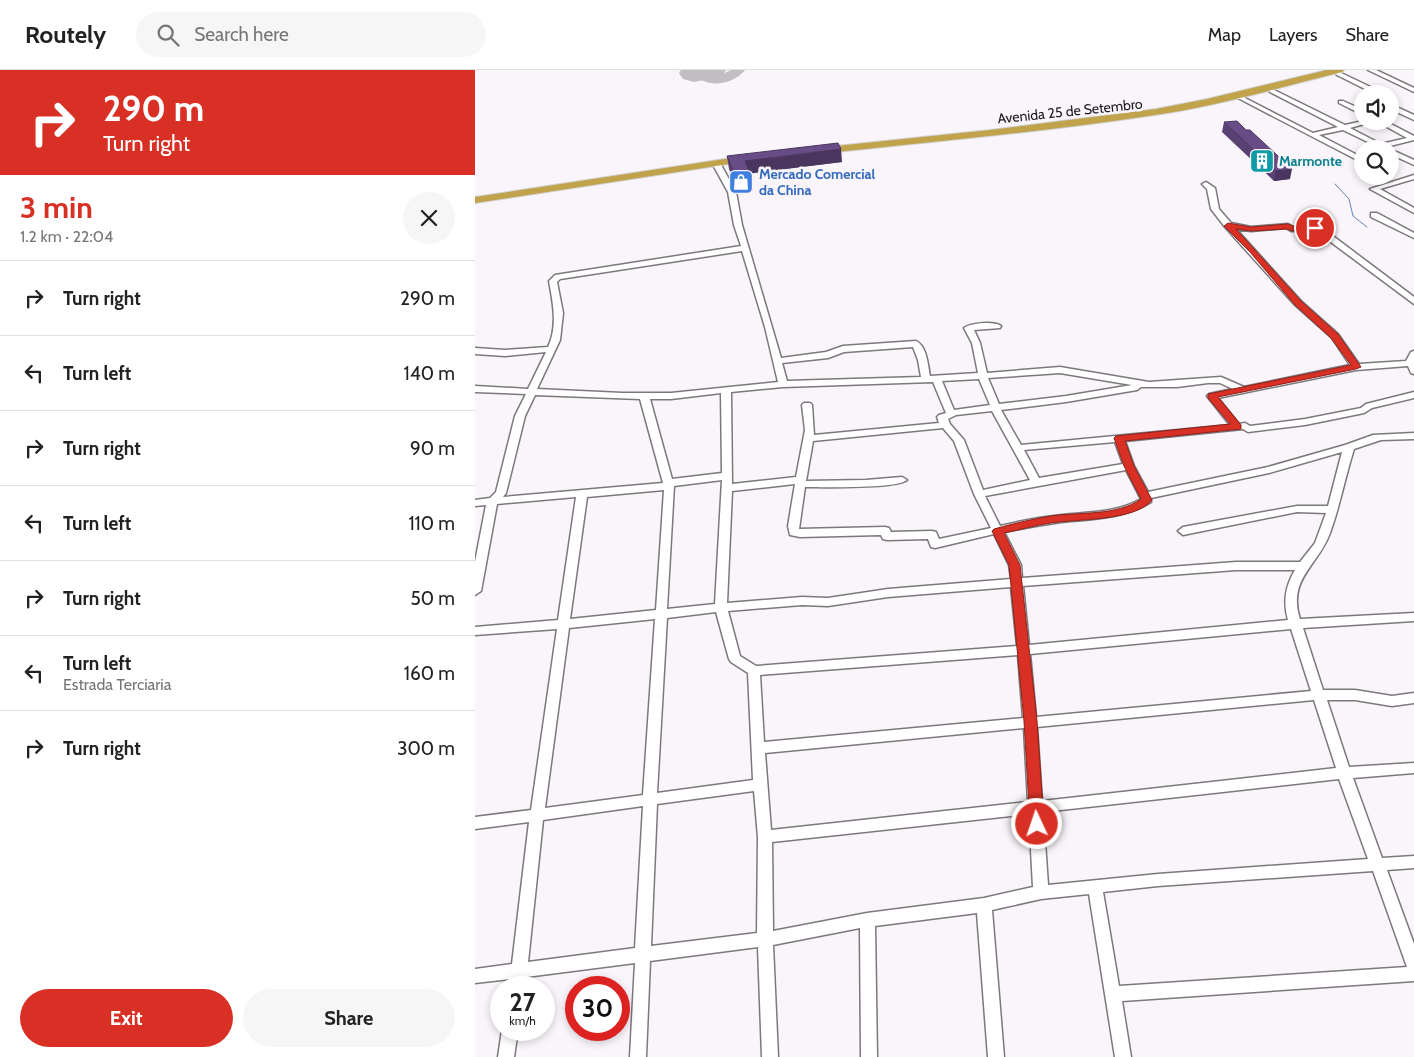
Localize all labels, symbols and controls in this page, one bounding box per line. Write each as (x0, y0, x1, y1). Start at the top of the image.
search box (136, 12, 486, 57)
text: Routely (25, 20, 106, 49)
icon: search (154, 21, 182, 49)
text: Search here (194, 23, 289, 46)
text: Map (1208, 24, 1241, 46)
text: Layers (1269, 24, 1318, 46)
text: Share (1346, 24, 1389, 46)
map controls (1354, 85, 1399, 185)
button: sound (1354, 85, 1399, 130)
text: 290 m (103, 87, 204, 130)
icon: right (20, 90, 85, 155)
street label: Avenida 25 de Setembro (997, 94, 1144, 128)
text: Turn right (103, 130, 190, 157)
button: search (1354, 140, 1399, 185)
building icon: Marmonte (1249, 148, 1275, 174)
place label: Marmonte (1279, 152, 1342, 170)
place label: Mercado Comercial da China (759, 165, 876, 199)
shop icon: Mercado Comercial da China (728, 169, 754, 195)
text: 3 min (20, 189, 93, 226)
button: close (403, 192, 455, 244)
pin (1294, 207, 1336, 249)
icon: arrive (1301, 214, 1329, 242)
text: 1.2 km · 22:04 (20, 227, 113, 246)
icon: right (20, 284, 48, 312)
text: Turn right (63, 287, 141, 310)
text: 290 m (400, 287, 455, 310)
icon: left (20, 359, 48, 387)
text: Turn left (63, 362, 131, 385)
text: 140 m (404, 362, 455, 385)
icon: right (20, 434, 48, 462)
text: Turn right (63, 437, 141, 460)
text: 90 m (410, 437, 455, 460)
icon: left (20, 509, 48, 537)
text: Turn left (63, 512, 131, 535)
text: 110 m (408, 512, 455, 535)
icon: right (20, 584, 48, 612)
text: Turn right (63, 587, 141, 610)
text: 50 m (411, 587, 455, 610)
text: Turn left (63, 652, 131, 675)
icon: left (20, 659, 48, 687)
text: 160 m (404, 662, 455, 685)
text: Estrada Terciaria (63, 675, 171, 694)
icon: right (20, 734, 48, 762)
text: Turn right (63, 737, 141, 760)
text: 300 m (397, 737, 455, 760)
position arrow (1010, 797, 1062, 849)
speed limit sign: 30 (565, 976, 630, 1041)
text: 27 (510, 987, 535, 1017)
button: Exit (20, 989, 233, 1047)
button: Share (243, 989, 455, 1047)
text: km/h (509, 1013, 536, 1028)

